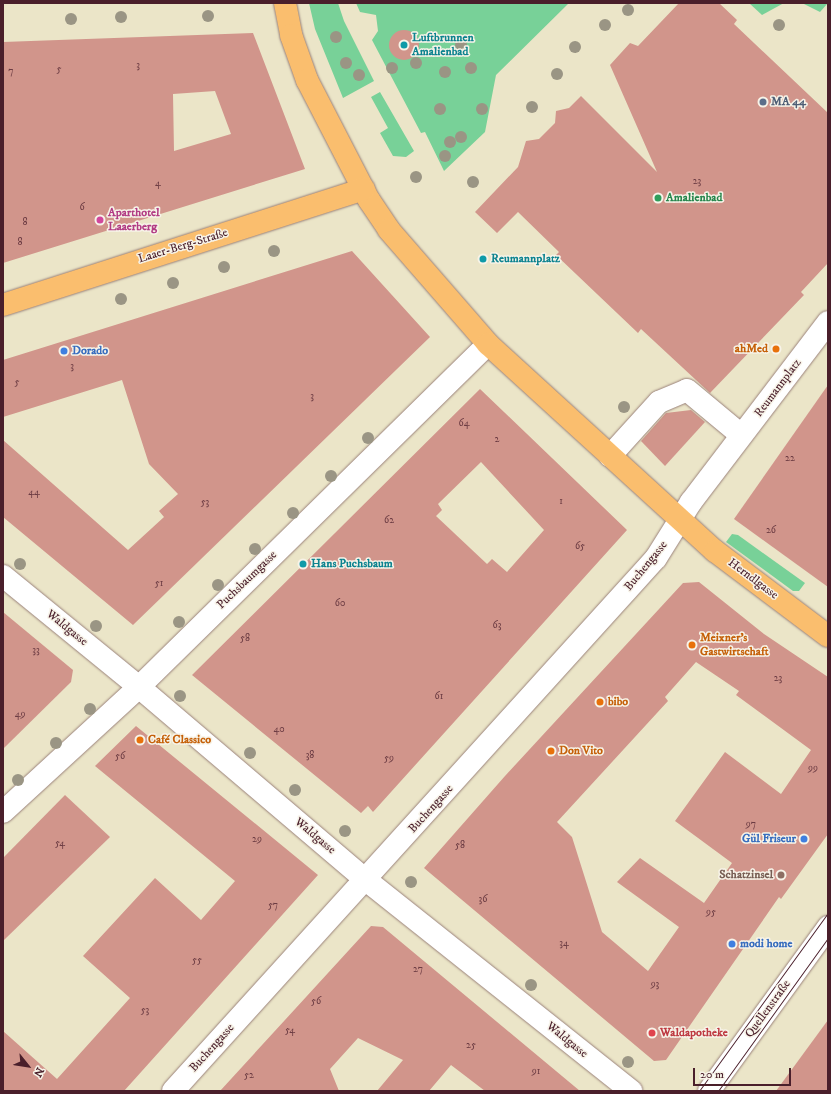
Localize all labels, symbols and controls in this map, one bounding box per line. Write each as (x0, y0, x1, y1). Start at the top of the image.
place label: Luftbrunnen Amalienbad (412, 31, 474, 59)
marker: Luftbrunnen Amalienbad (399, 40, 409, 50)
house number: 3 (136, 60, 140, 72)
house number: 5 (57, 64, 61, 76)
house number: 7 (8, 66, 14, 78)
place label: MA 44 (771, 95, 806, 109)
marker: MA 44 (758, 97, 768, 107)
house number: 23 (693, 176, 701, 188)
house number: 4 (155, 178, 161, 190)
place label: Amalienbad (666, 191, 722, 205)
marker: Amalienbad (653, 193, 663, 203)
house number: 6 (79, 202, 85, 214)
place label: Aparthotel Laaerberg (108, 206, 160, 234)
marker: Aparthotel Laaerberg (95, 215, 105, 225)
house number: 8 (22, 217, 28, 229)
street label: Laaer-Berg-Straße (137, 226, 229, 266)
house number: 8 (17, 237, 23, 249)
place label: Reumannplatz (491, 252, 560, 266)
marker: Reumannplatz (478, 254, 488, 264)
place label: ahMed (735, 342, 768, 356)
place label: Dorado (72, 344, 108, 358)
marker: ahMed (771, 344, 781, 354)
marker: Dorado (59, 346, 69, 356)
street label: Reumannplatz (751, 356, 805, 420)
house number: 3 (70, 361, 74, 373)
house number: 5 (15, 377, 19, 389)
house number: 3 (310, 391, 314, 403)
house number: 64 (459, 418, 469, 430)
house number: 2 (495, 434, 499, 446)
house number: 22 (785, 453, 795, 465)
house number: 44 (28, 487, 40, 499)
house number: 1 (559, 496, 563, 508)
house number: 53 (201, 497, 209, 509)
house number: 62 (384, 515, 394, 527)
house number: 26 (766, 525, 776, 537)
street label: Buchengasse (622, 538, 670, 594)
house number: 65 (575, 541, 585, 553)
street label: Puchsbaumgasse (214, 548, 280, 612)
street label: Herndlgasse (725, 555, 781, 603)
place label: Hans Puchsbaum (311, 557, 393, 571)
marker: Hans Puchsbaum (298, 559, 308, 569)
house number: 51 (155, 578, 163, 590)
house number: 60 (335, 598, 345, 610)
street label: Waldgasse (43, 607, 91, 649)
house number: 63 (493, 620, 501, 632)
place label: Meixner's Gastwirtschaft (700, 631, 769, 659)
house number: 58 (240, 633, 250, 645)
marker: Meixner's Gastwirtschaft (687, 640, 697, 650)
house number: 33 (32, 645, 40, 657)
house number: 23 (774, 673, 782, 685)
house number: 61 (435, 691, 443, 703)
place label: bibo (608, 695, 628, 709)
marker: bibo (595, 697, 605, 707)
house number: 49 (15, 709, 25, 721)
house number: 40 (273, 724, 285, 736)
place label: Café Classico (148, 733, 211, 747)
marker: Café Classico (135, 735, 145, 745)
place label: Don Vito (559, 744, 603, 758)
marker: Don Vito (546, 746, 556, 756)
house number: 38 (306, 750, 314, 762)
house number: 56 (115, 751, 125, 763)
house number: 59 (384, 753, 394, 765)
house number: 99 (808, 763, 818, 775)
street label: Buchengasse (406, 782, 456, 836)
street label: Waldgasse (292, 815, 338, 857)
house number: 97 (746, 819, 756, 831)
place label: Gül Friseur (742, 832, 796, 846)
house number: 29 (252, 834, 262, 846)
marker: Gül Friseur (799, 834, 809, 844)
house number: 54 (55, 838, 65, 850)
house number: 58 (455, 840, 465, 852)
place label: Schatzinsel (719, 868, 773, 882)
marker: Schatzinsel (776, 870, 786, 880)
house number: 36 (479, 894, 487, 906)
house number: 57 (268, 900, 278, 912)
house number: 95 (706, 907, 716, 919)
place label: modi home (740, 937, 792, 951)
house number: 34 (559, 938, 569, 950)
marker: modi home (727, 939, 737, 949)
house number: 55 (192, 955, 202, 967)
house number: 27 (413, 964, 423, 976)
street label: Quellenstraße (742, 977, 794, 1041)
house number: 93 (651, 979, 659, 991)
house number: 56 (311, 996, 321, 1008)
house number: 53 (141, 1005, 149, 1017)
street label: Waldgasse (543, 1019, 591, 1061)
street label: Buchengasse (187, 1021, 237, 1075)
house number: 54 (285, 1025, 295, 1037)
place label: Waldapotheke (660, 1026, 728, 1040)
marker: Waldapotheke (647, 1028, 657, 1038)
house number: 25 (466, 1040, 476, 1052)
north arrow (8, 1046, 48, 1086)
scale bar (695, 1060, 793, 1086)
text: N (30, 1065, 47, 1079)
house number: 91 (532, 1066, 540, 1078)
text: 20 m (700, 1067, 724, 1082)
house number: 52 (244, 1070, 254, 1082)

